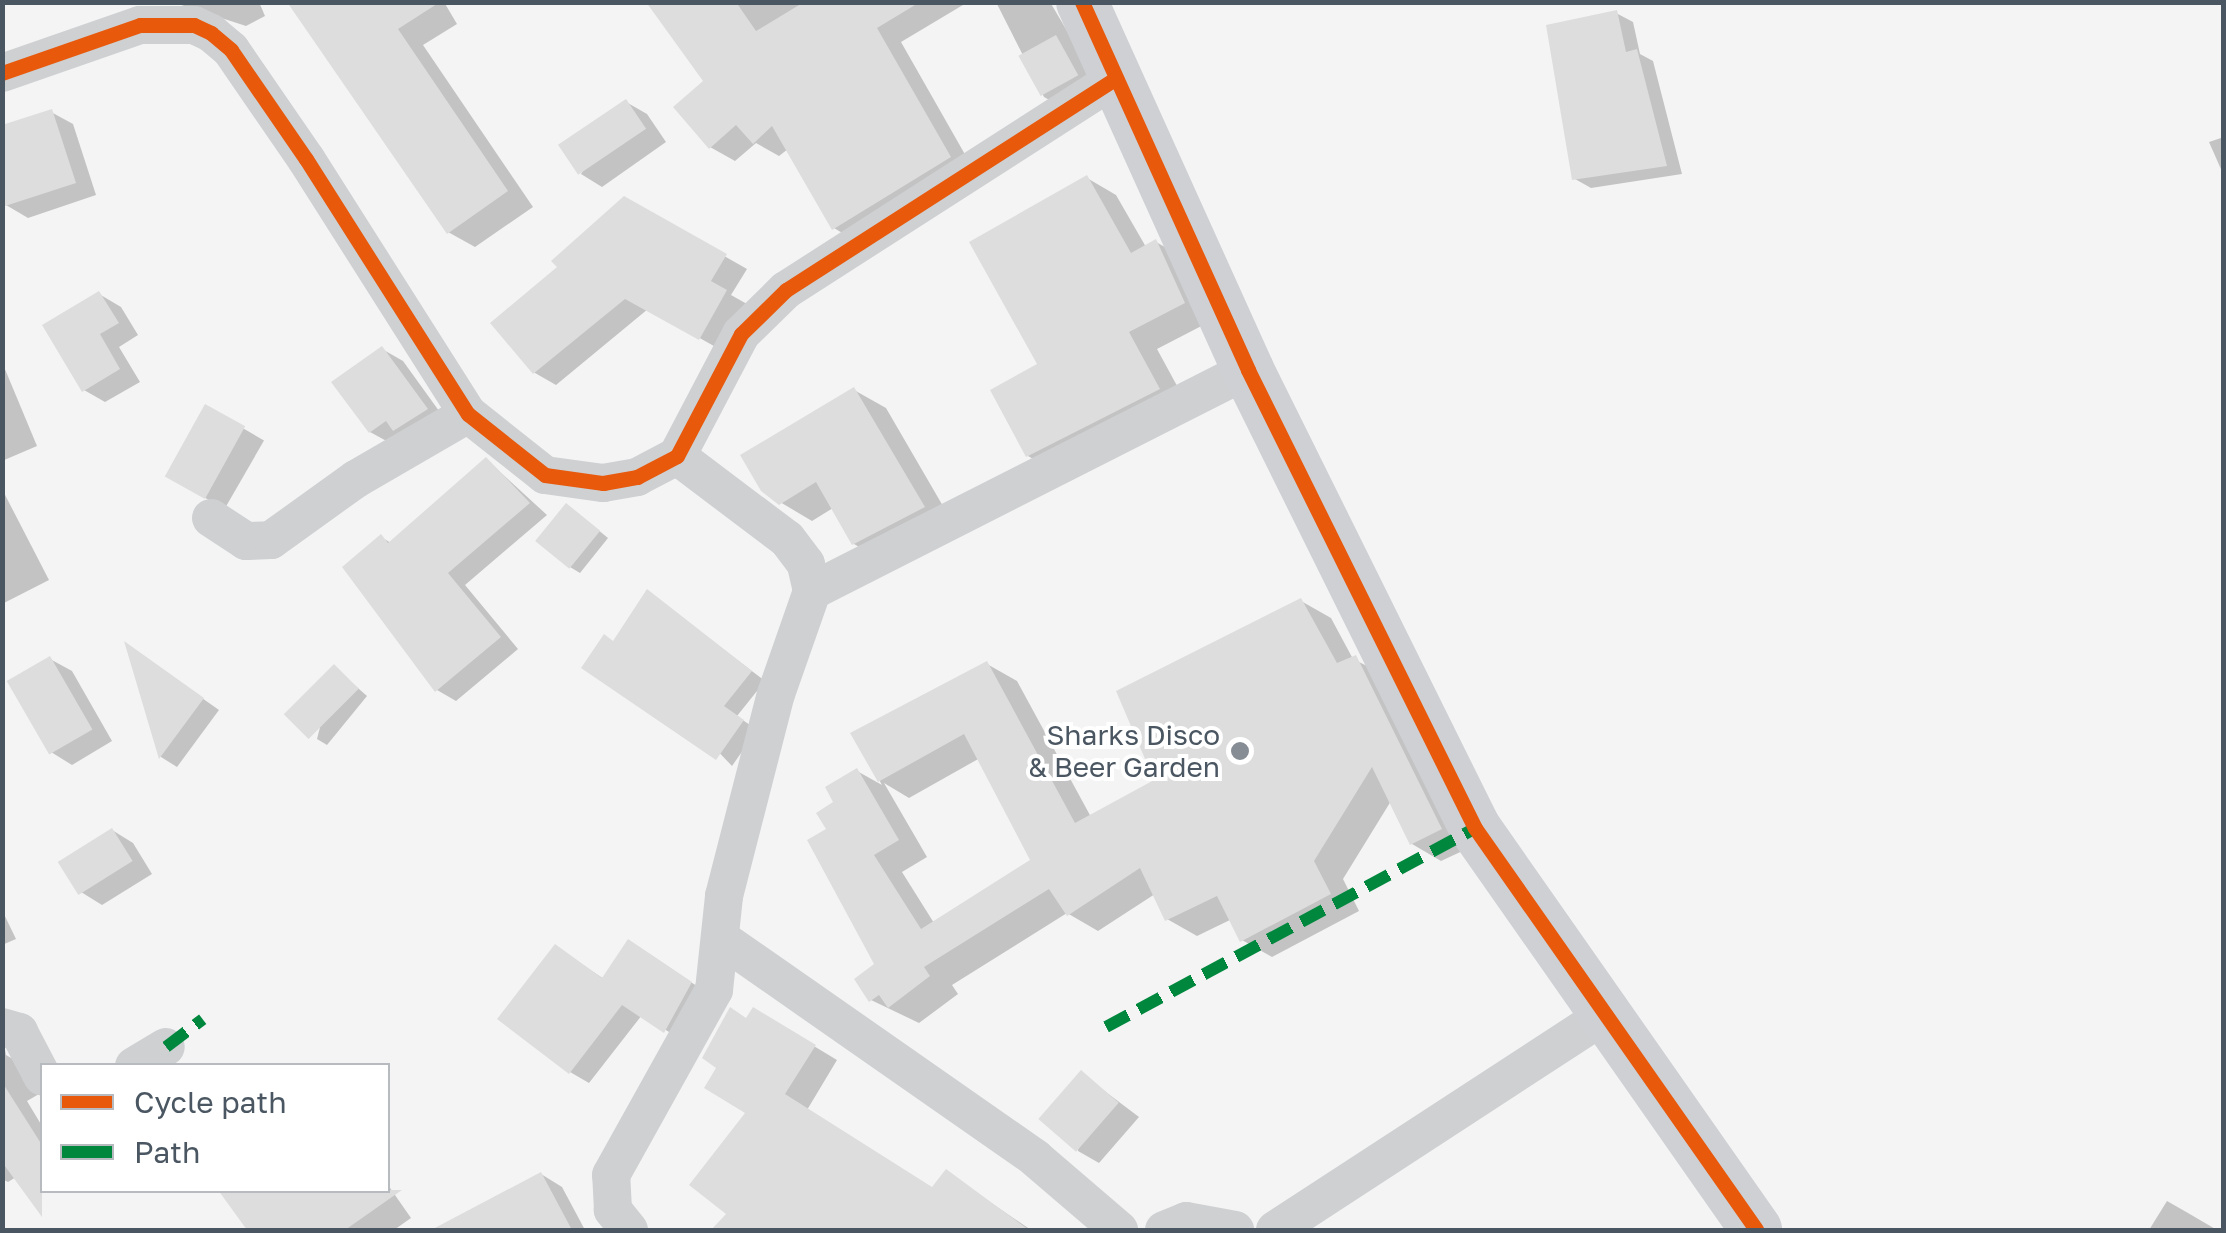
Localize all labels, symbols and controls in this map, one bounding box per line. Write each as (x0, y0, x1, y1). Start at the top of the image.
place label: Sharks Disco & Beer Garden (1028, 718, 1220, 784)
marker: Sharks Disco & Beer Garden (1229, 740, 1251, 762)
legend (40, 1063, 390, 1193)
text: Cycle path (134, 1084, 287, 1120)
text: Path (134, 1134, 200, 1170)

